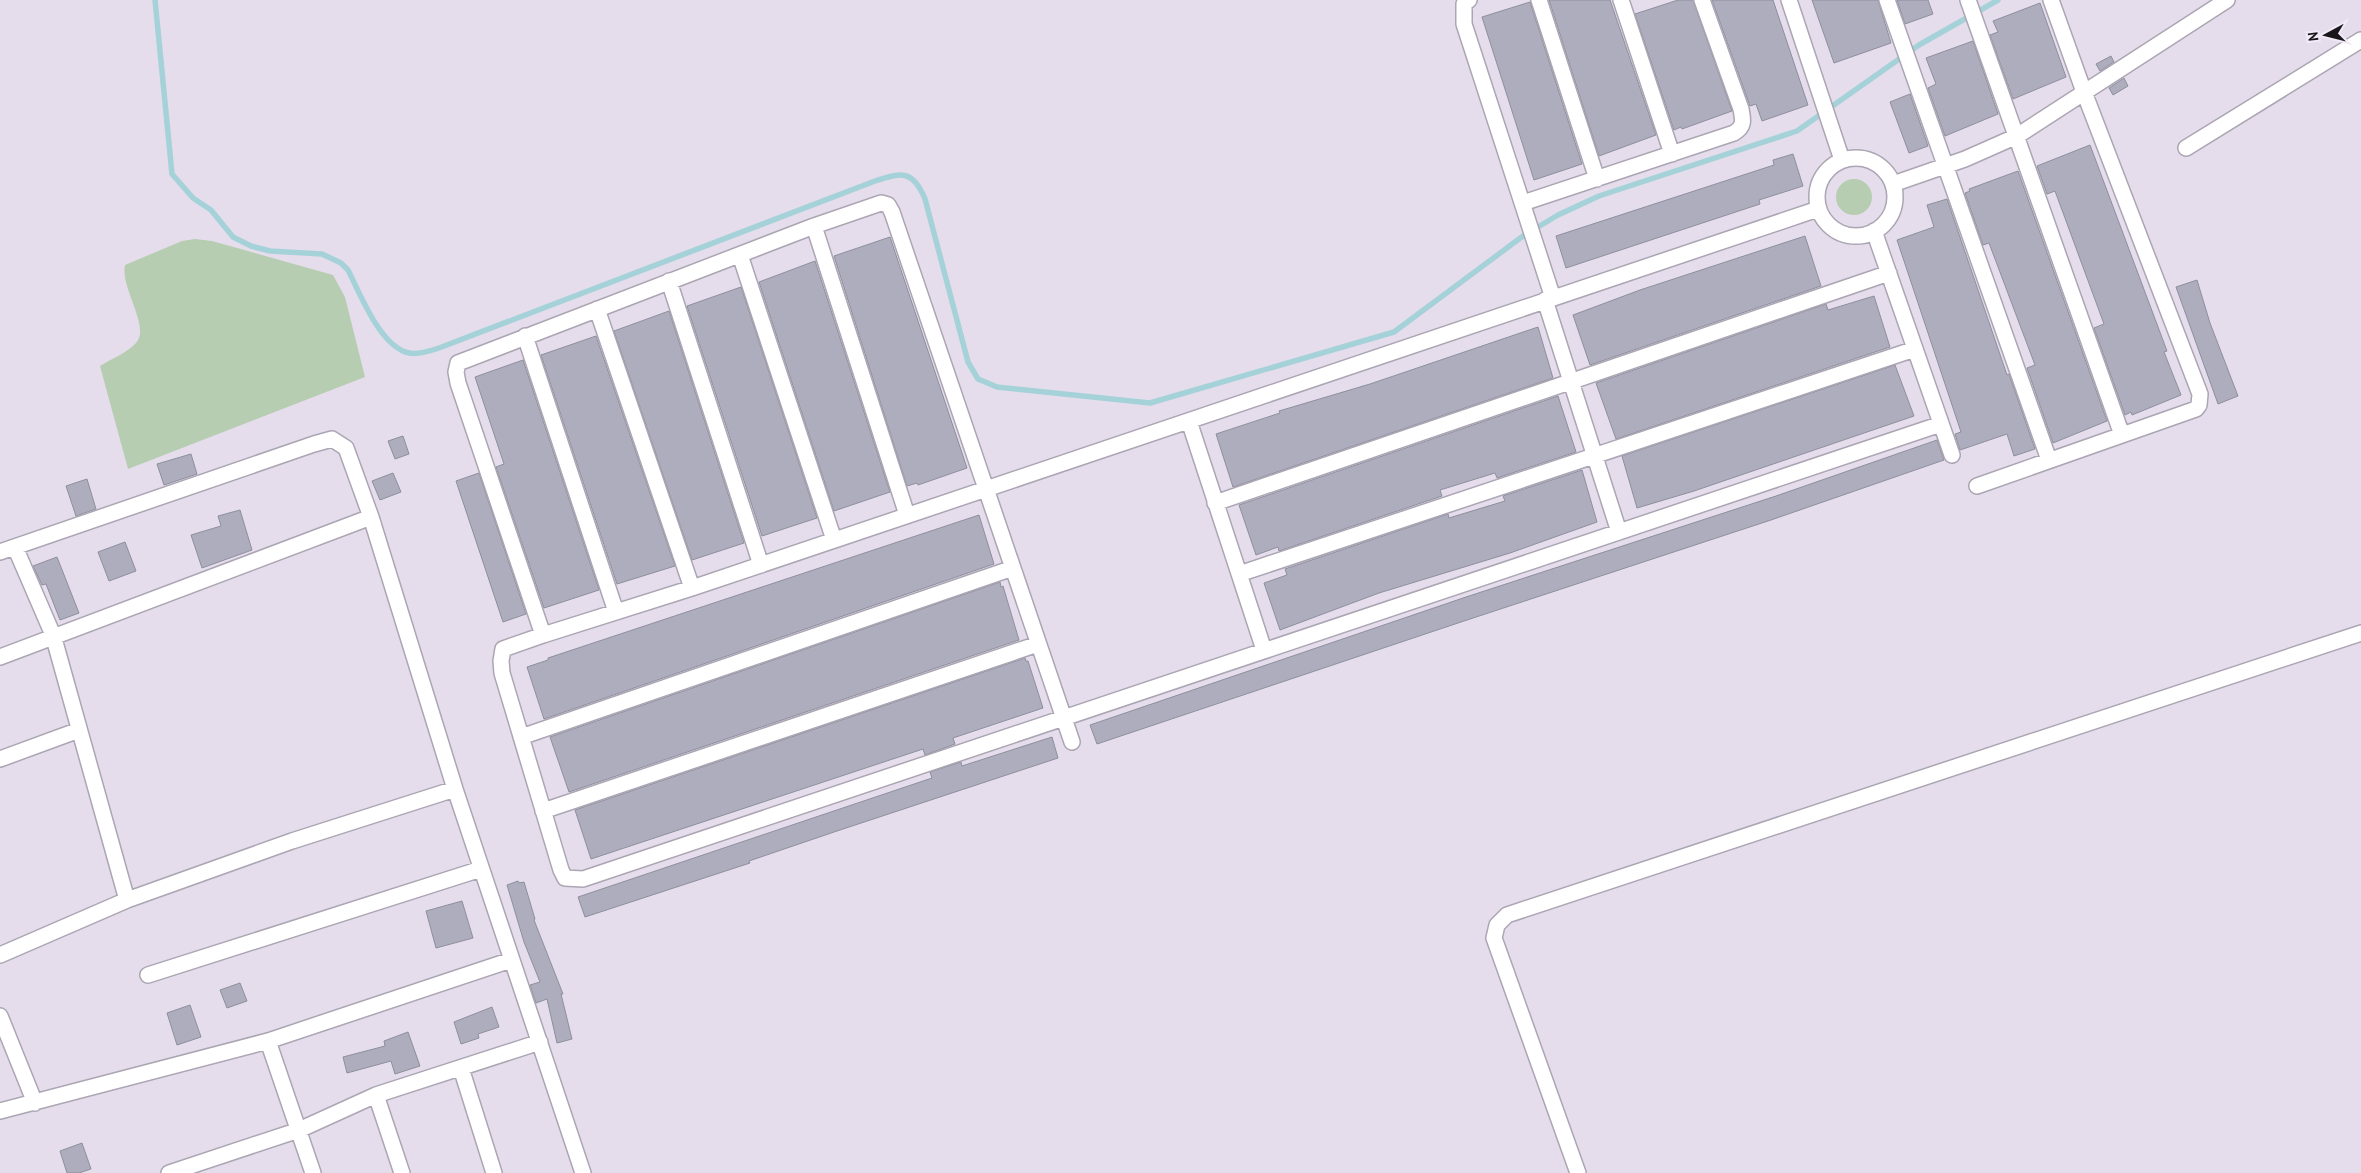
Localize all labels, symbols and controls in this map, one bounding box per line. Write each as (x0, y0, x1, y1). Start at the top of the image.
north arrow (2301, 10, 2351, 60)
text: N (2304, 31, 2323, 42)

